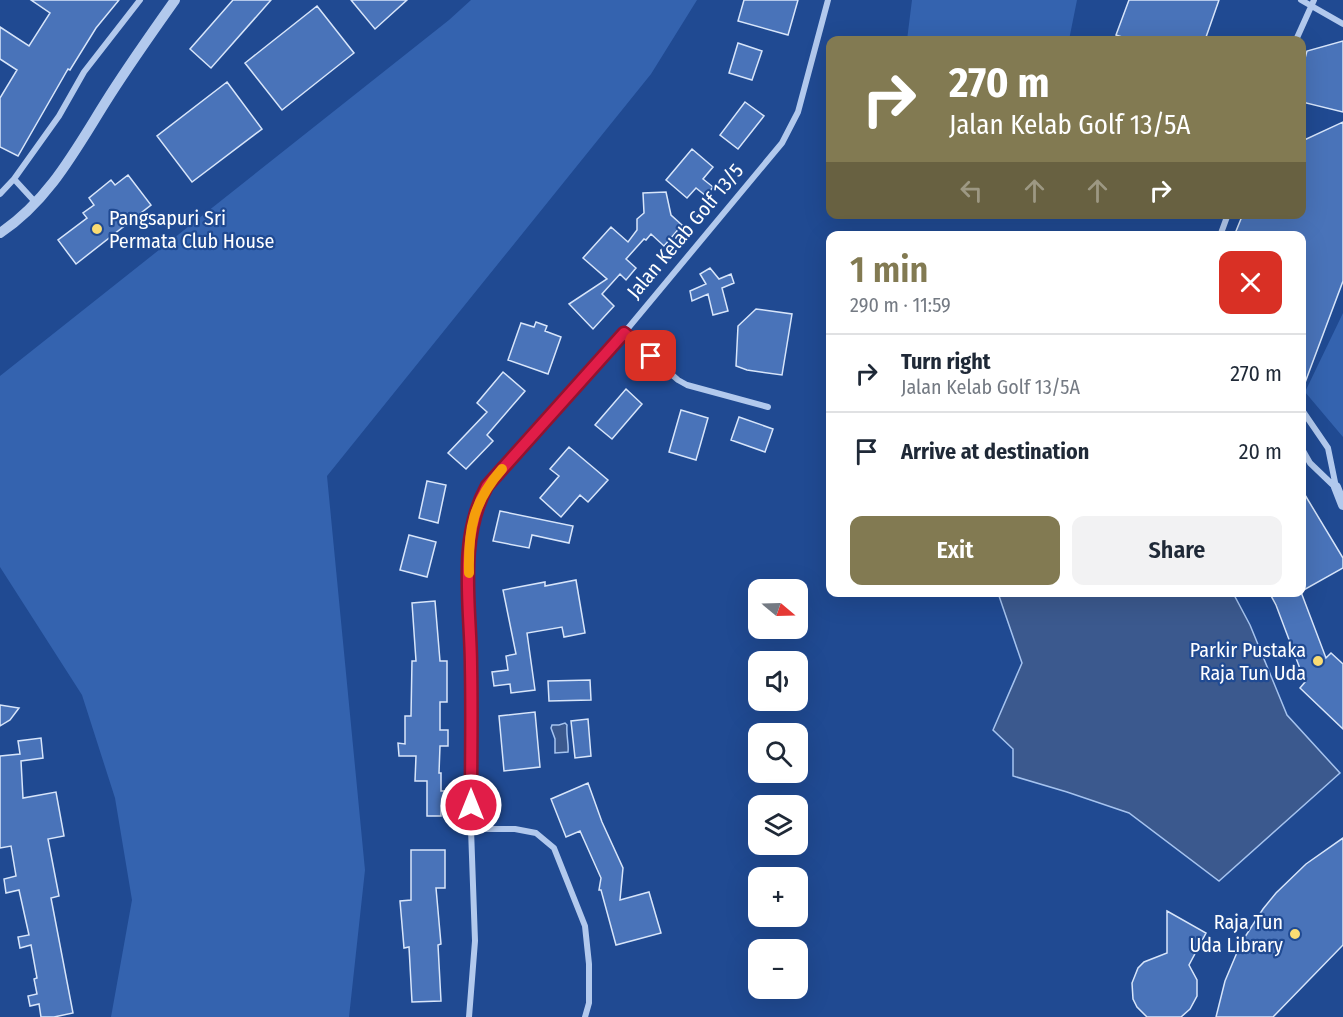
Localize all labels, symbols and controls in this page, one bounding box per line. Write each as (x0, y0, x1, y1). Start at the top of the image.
text: 270 m (949, 58, 1049, 108)
icon: right (850, 60, 928, 138)
text: Jalan Kelab Golf 13/5A (949, 109, 1191, 141)
street label: Jalan Kelab Golf 13/5 (622, 159, 748, 303)
icon: left (955, 174, 988, 207)
icon: ahead (1018, 174, 1051, 207)
icon: ahead (1081, 174, 1114, 207)
icon: right (1144, 174, 1177, 207)
place label: Pangsapuri Sri Permata Club House (109, 206, 274, 253)
marker: Pangsapuri Sri Permata Club House (90, 222, 104, 236)
text: 1 min (850, 248, 928, 292)
button: close (1219, 251, 1282, 314)
text: 290 m · 11:59 (850, 293, 951, 317)
pin (625, 330, 676, 381)
icon: arrive (634, 339, 667, 372)
text: Turn right (901, 348, 990, 375)
icon: right (850, 357, 883, 390)
text: 270 m (1230, 360, 1282, 387)
text: Jalan Kelab Golf 13/5A (901, 375, 1080, 399)
icon: arrive (850, 435, 883, 468)
text: Arrive at destination (901, 438, 1089, 465)
text: 20 m (1239, 438, 1282, 465)
button: Exit (850, 516, 1060, 585)
button: Share (1072, 516, 1282, 585)
north arrow (748, 579, 808, 639)
map controls (748, 579, 808, 999)
place label: Parkir Pustaka Raja Tun Uda (1190, 638, 1306, 685)
button: sound (748, 651, 808, 711)
marker: Parkir Pustaka Raja Tun Uda (1311, 654, 1325, 668)
button: search (748, 723, 808, 783)
position arrow (439, 773, 503, 837)
button: layers (748, 795, 808, 855)
button: + (748, 867, 808, 927)
place label: Raja Tun Uda Library (1189, 910, 1283, 957)
marker: Raja Tun Uda Library (1288, 927, 1302, 941)
button: − (748, 939, 808, 999)

